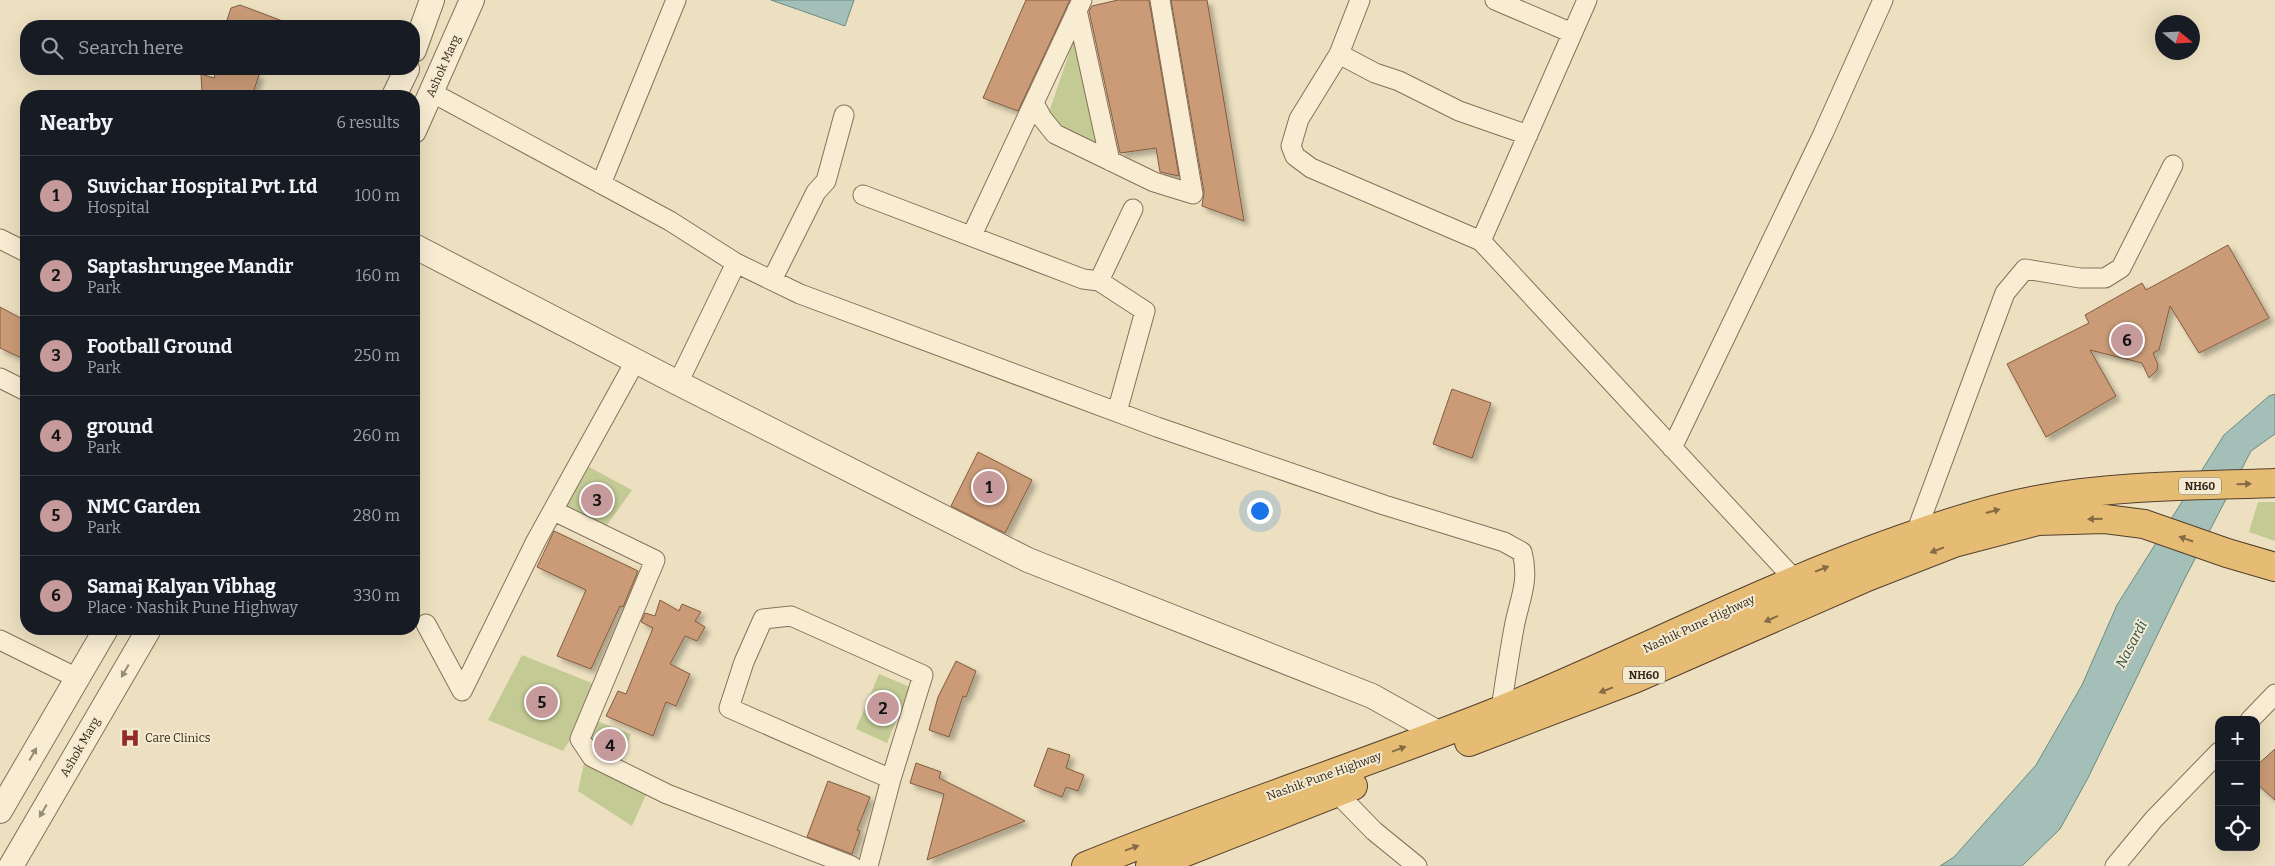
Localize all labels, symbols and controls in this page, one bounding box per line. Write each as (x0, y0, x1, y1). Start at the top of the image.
north arrow (2155, 15, 2200, 60)
search box (20, 20, 420, 75)
street label: Ashok Marg (423, 33, 463, 99)
icon: search (38, 34, 66, 62)
text: Search here (78, 36, 183, 59)
text: Nearby (40, 110, 113, 136)
text: 6 results (337, 113, 400, 132)
text: Suvichar Hospital Pvt. Ltd (87, 175, 317, 198)
text: 1 (53, 186, 59, 205)
text: 100 m (355, 186, 400, 205)
text: Hospital (87, 198, 150, 217)
text: Saptashrungee Mandir (87, 255, 293, 278)
text: 2 (51, 266, 61, 285)
text: 160 m (355, 266, 400, 285)
text: Park (87, 278, 121, 297)
pin: 6 (2111, 321, 2143, 359)
text: Football Ground (87, 335, 232, 358)
text: 3 (51, 346, 61, 365)
text: 250 m (354, 346, 400, 365)
text: Park (87, 358, 121, 377)
text: ground (87, 415, 153, 438)
text: 4 (51, 426, 61, 445)
text: 260 m (353, 426, 400, 445)
text: Park (87, 438, 121, 457)
pin: 1 (973, 468, 1005, 506)
road number: NH60 (2179, 478, 2221, 494)
one-way arrow (2236, 480, 2252, 488)
pin: 3 (581, 481, 613, 519)
text: NMC Garden (87, 495, 201, 518)
your location (1247, 498, 1273, 524)
text: 5 (52, 506, 60, 525)
text: 280 m (353, 506, 400, 525)
one-way arrow (1985, 507, 2000, 515)
one-way arrow (2087, 515, 2103, 523)
text: Park (87, 518, 121, 537)
one-way arrow (2178, 535, 2193, 542)
one-way arrow (1929, 546, 1944, 554)
one-way arrow (1815, 565, 1829, 573)
text: Samaj Kalyan Vibhag (87, 575, 276, 598)
text: 6 (51, 586, 61, 605)
text: 330 m (353, 586, 400, 605)
street label: Nashik Pune Highway (1641, 592, 1758, 656)
text: Place · Nashik Pune Highway (87, 598, 298, 617)
one-way arrow (1764, 616, 1778, 624)
water label: Nasardi (2112, 618, 2151, 671)
one-way arrow (120, 664, 129, 677)
road number: NH60 (1623, 666, 1665, 684)
pin: 5 (526, 683, 558, 721)
one-way arrow (1598, 687, 1613, 694)
pin: 2 (867, 689, 899, 727)
street label: Ashok Marg (57, 714, 103, 779)
map controls (2215, 716, 2260, 851)
button: + (2215, 716, 2260, 761)
pin: 4 (594, 726, 626, 764)
hospital icon: Care Clinics (119, 727, 141, 749)
place label: Care Clinics (145, 731, 211, 745)
one-way arrow (1392, 745, 1407, 753)
one-way arrow (29, 747, 38, 760)
street label: Nashik Pune Highway (1264, 748, 1384, 803)
button: − (2215, 761, 2260, 806)
one-way arrow (38, 805, 47, 818)
button: locate (2215, 806, 2260, 851)
one-way arrow (1125, 844, 1140, 852)

